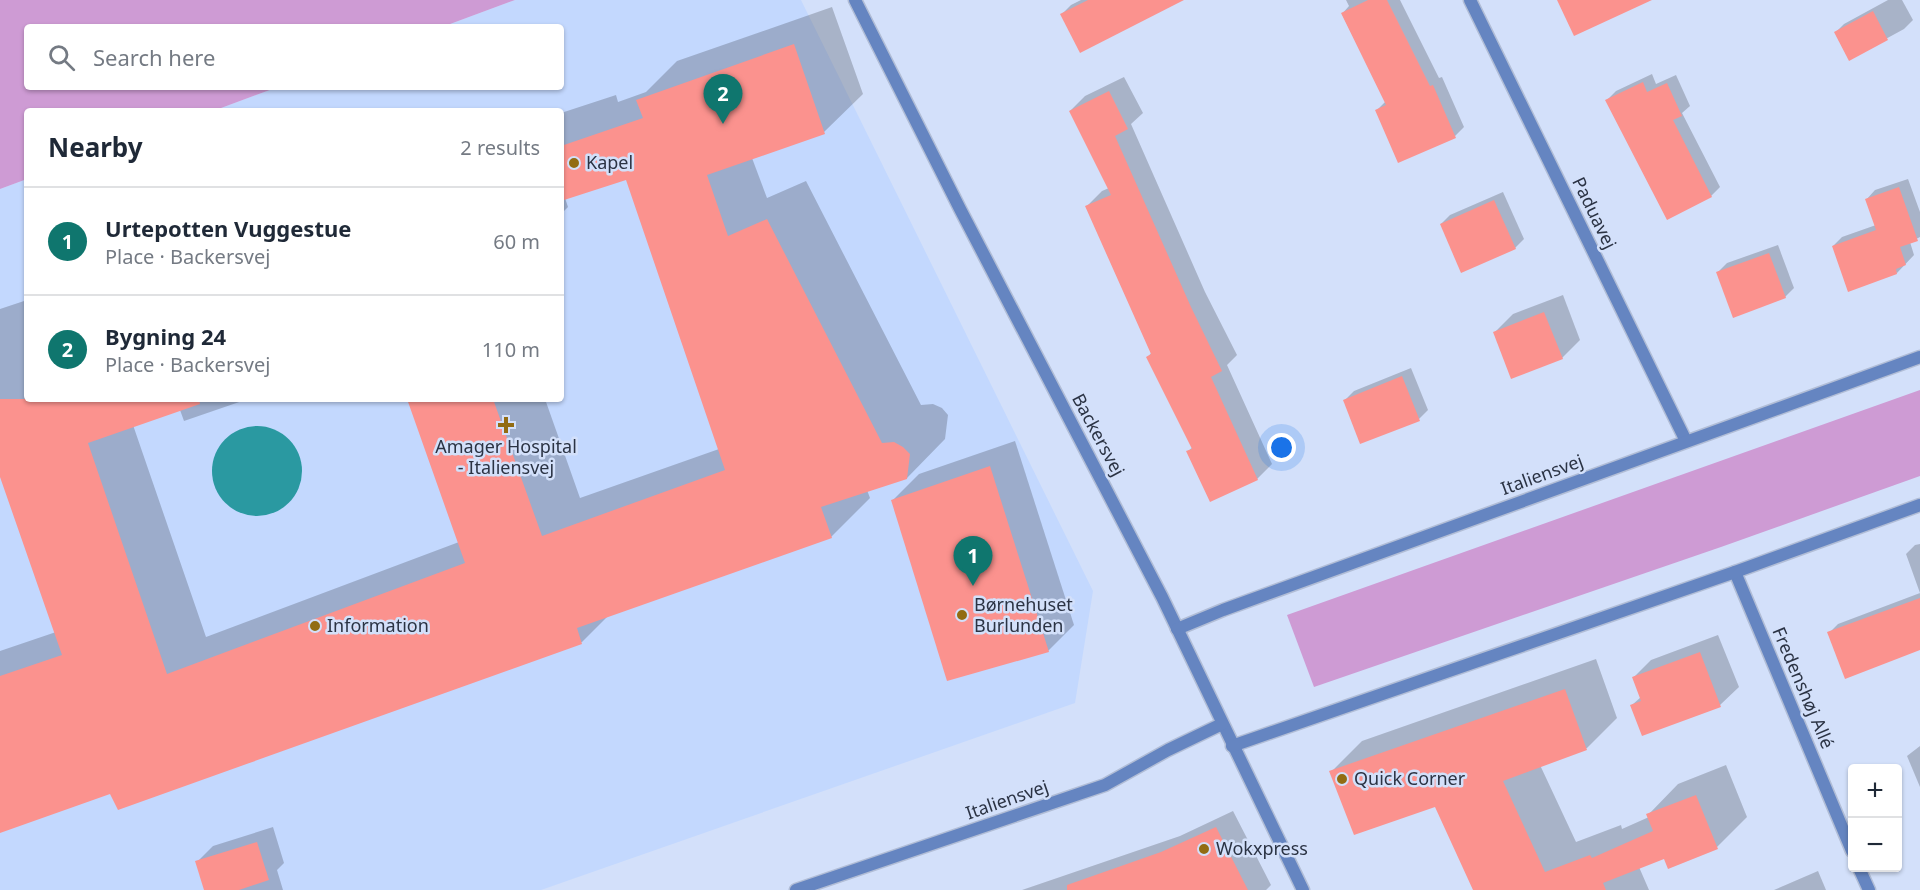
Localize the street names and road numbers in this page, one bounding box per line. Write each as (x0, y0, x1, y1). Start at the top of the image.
street label: Paduavej (1567, 173, 1623, 253)
street label: Backersvej (1067, 389, 1131, 480)
street label: Italiensvej (1497, 448, 1586, 500)
street label: Fredenshøj Allé (1768, 623, 1840, 752)
street label: Italiensvej (962, 774, 1051, 824)

